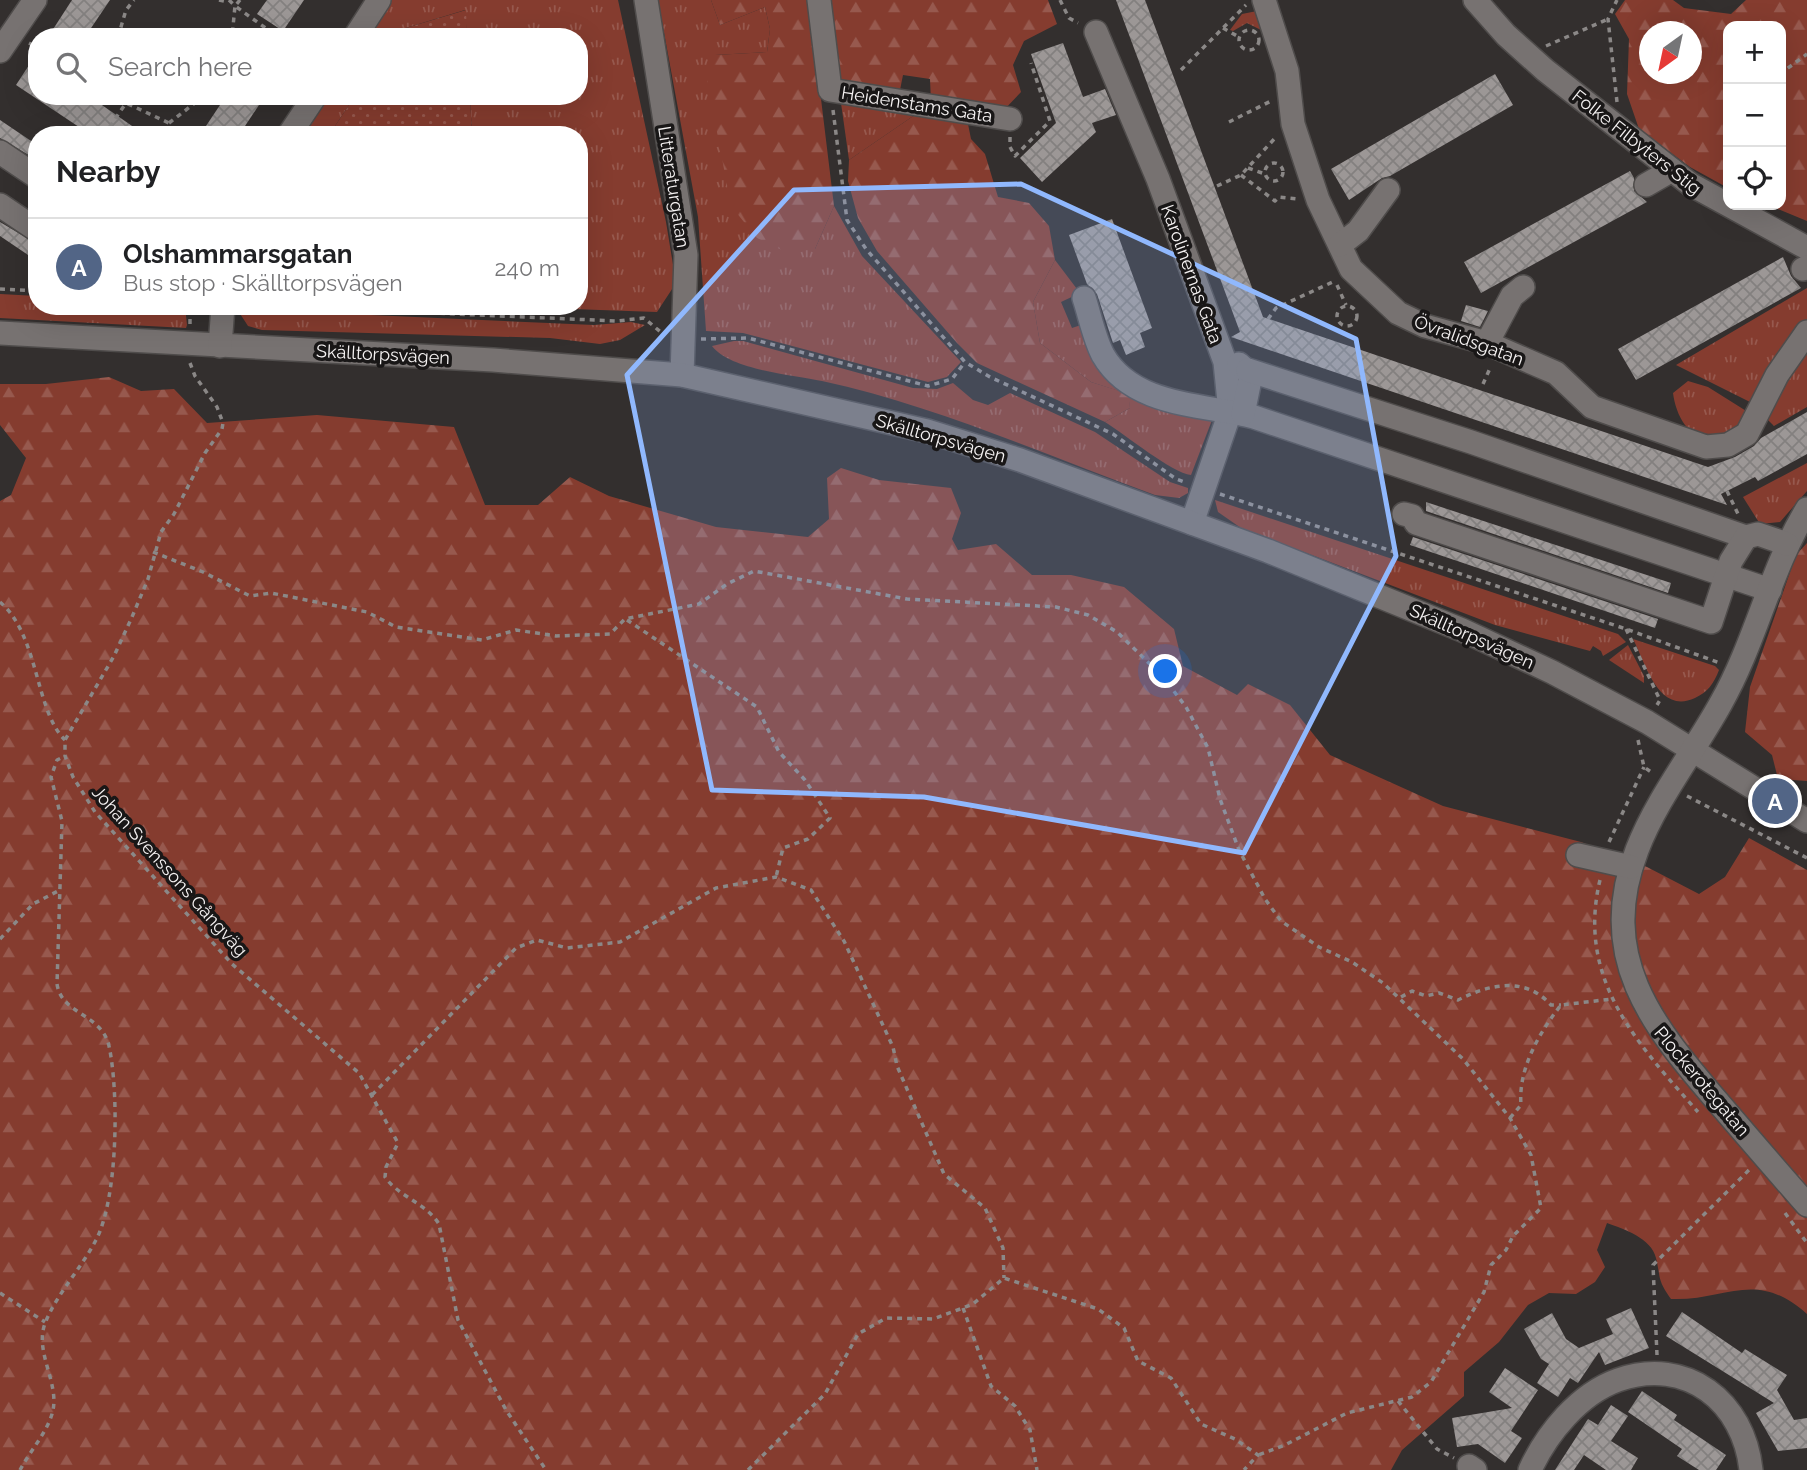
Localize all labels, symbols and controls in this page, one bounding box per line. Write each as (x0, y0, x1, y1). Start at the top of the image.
north arrow (1639, 21, 1702, 84)
map controls (1723, 21, 1786, 210)
button: + (1723, 21, 1786, 84)
search box (28, 28, 588, 105)
icon: search (52, 48, 90, 86)
text: Search here (108, 52, 252, 82)
street label: Heidenstams Gata (840, 82, 994, 126)
button: − (1723, 84, 1786, 147)
street label: Folke Filbyters Stig (1568, 85, 1706, 199)
street label: Litteraturgatan (654, 125, 694, 249)
button: locate (1723, 147, 1786, 210)
text: Nearby (56, 154, 160, 189)
street label: Karolinernas Gata (1157, 202, 1227, 346)
text: Olshammarsgatan (123, 239, 353, 269)
text: A (71, 254, 87, 281)
text: 240 m (494, 254, 560, 281)
text: Bus stop · Skälltorpsvägen (123, 269, 403, 296)
street label: Övralidsgatan (1411, 310, 1527, 370)
street label: Skälltorpsvägen (316, 340, 450, 368)
street label: Skälltorpsvägen (874, 409, 1008, 467)
street label: Skälltorpsvägen (1407, 599, 1537, 673)
your location (1148, 654, 1182, 688)
pin: A (1752, 775, 1798, 827)
street label: Johan Svenssons Gångväg (88, 781, 252, 961)
street label: Plockerotegatan (1650, 1022, 1754, 1140)

